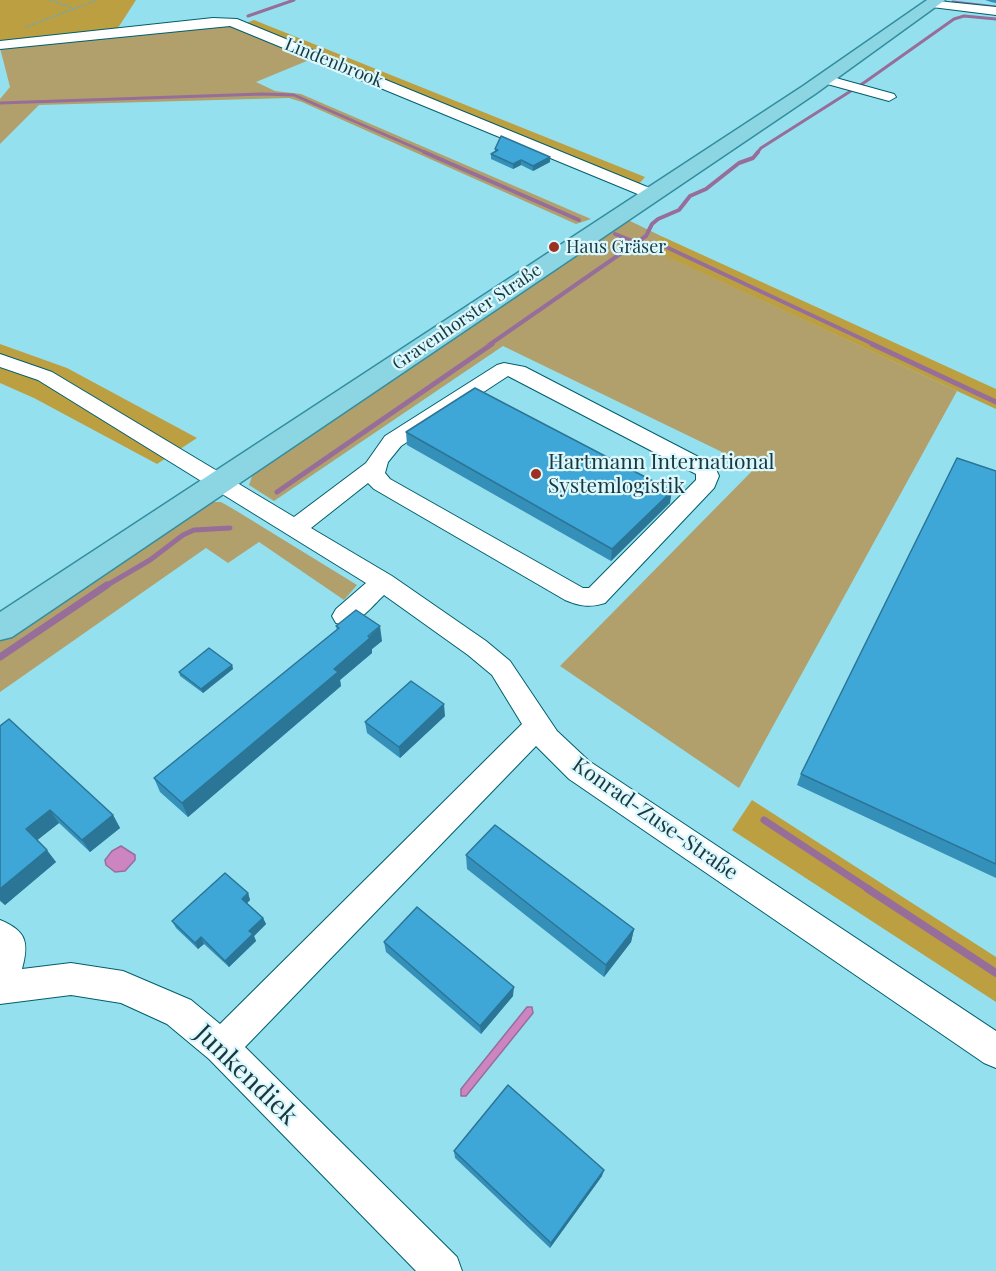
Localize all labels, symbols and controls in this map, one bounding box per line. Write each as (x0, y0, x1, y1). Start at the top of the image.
street label: Lindenbrook (282, 33, 386, 93)
place label: Haus Gräser (566, 236, 666, 258)
marker: Haus Gräser (547, 240, 561, 254)
street label: Gravenhorster Straße (388, 259, 546, 375)
place label: Hartmann International Systemlogistik (548, 449, 775, 499)
marker: Hartmann International Systemlogistik (529, 467, 543, 481)
street label: Konrad-Zuse-Straße (567, 752, 743, 886)
street label: Junkendiek (188, 1018, 304, 1132)

